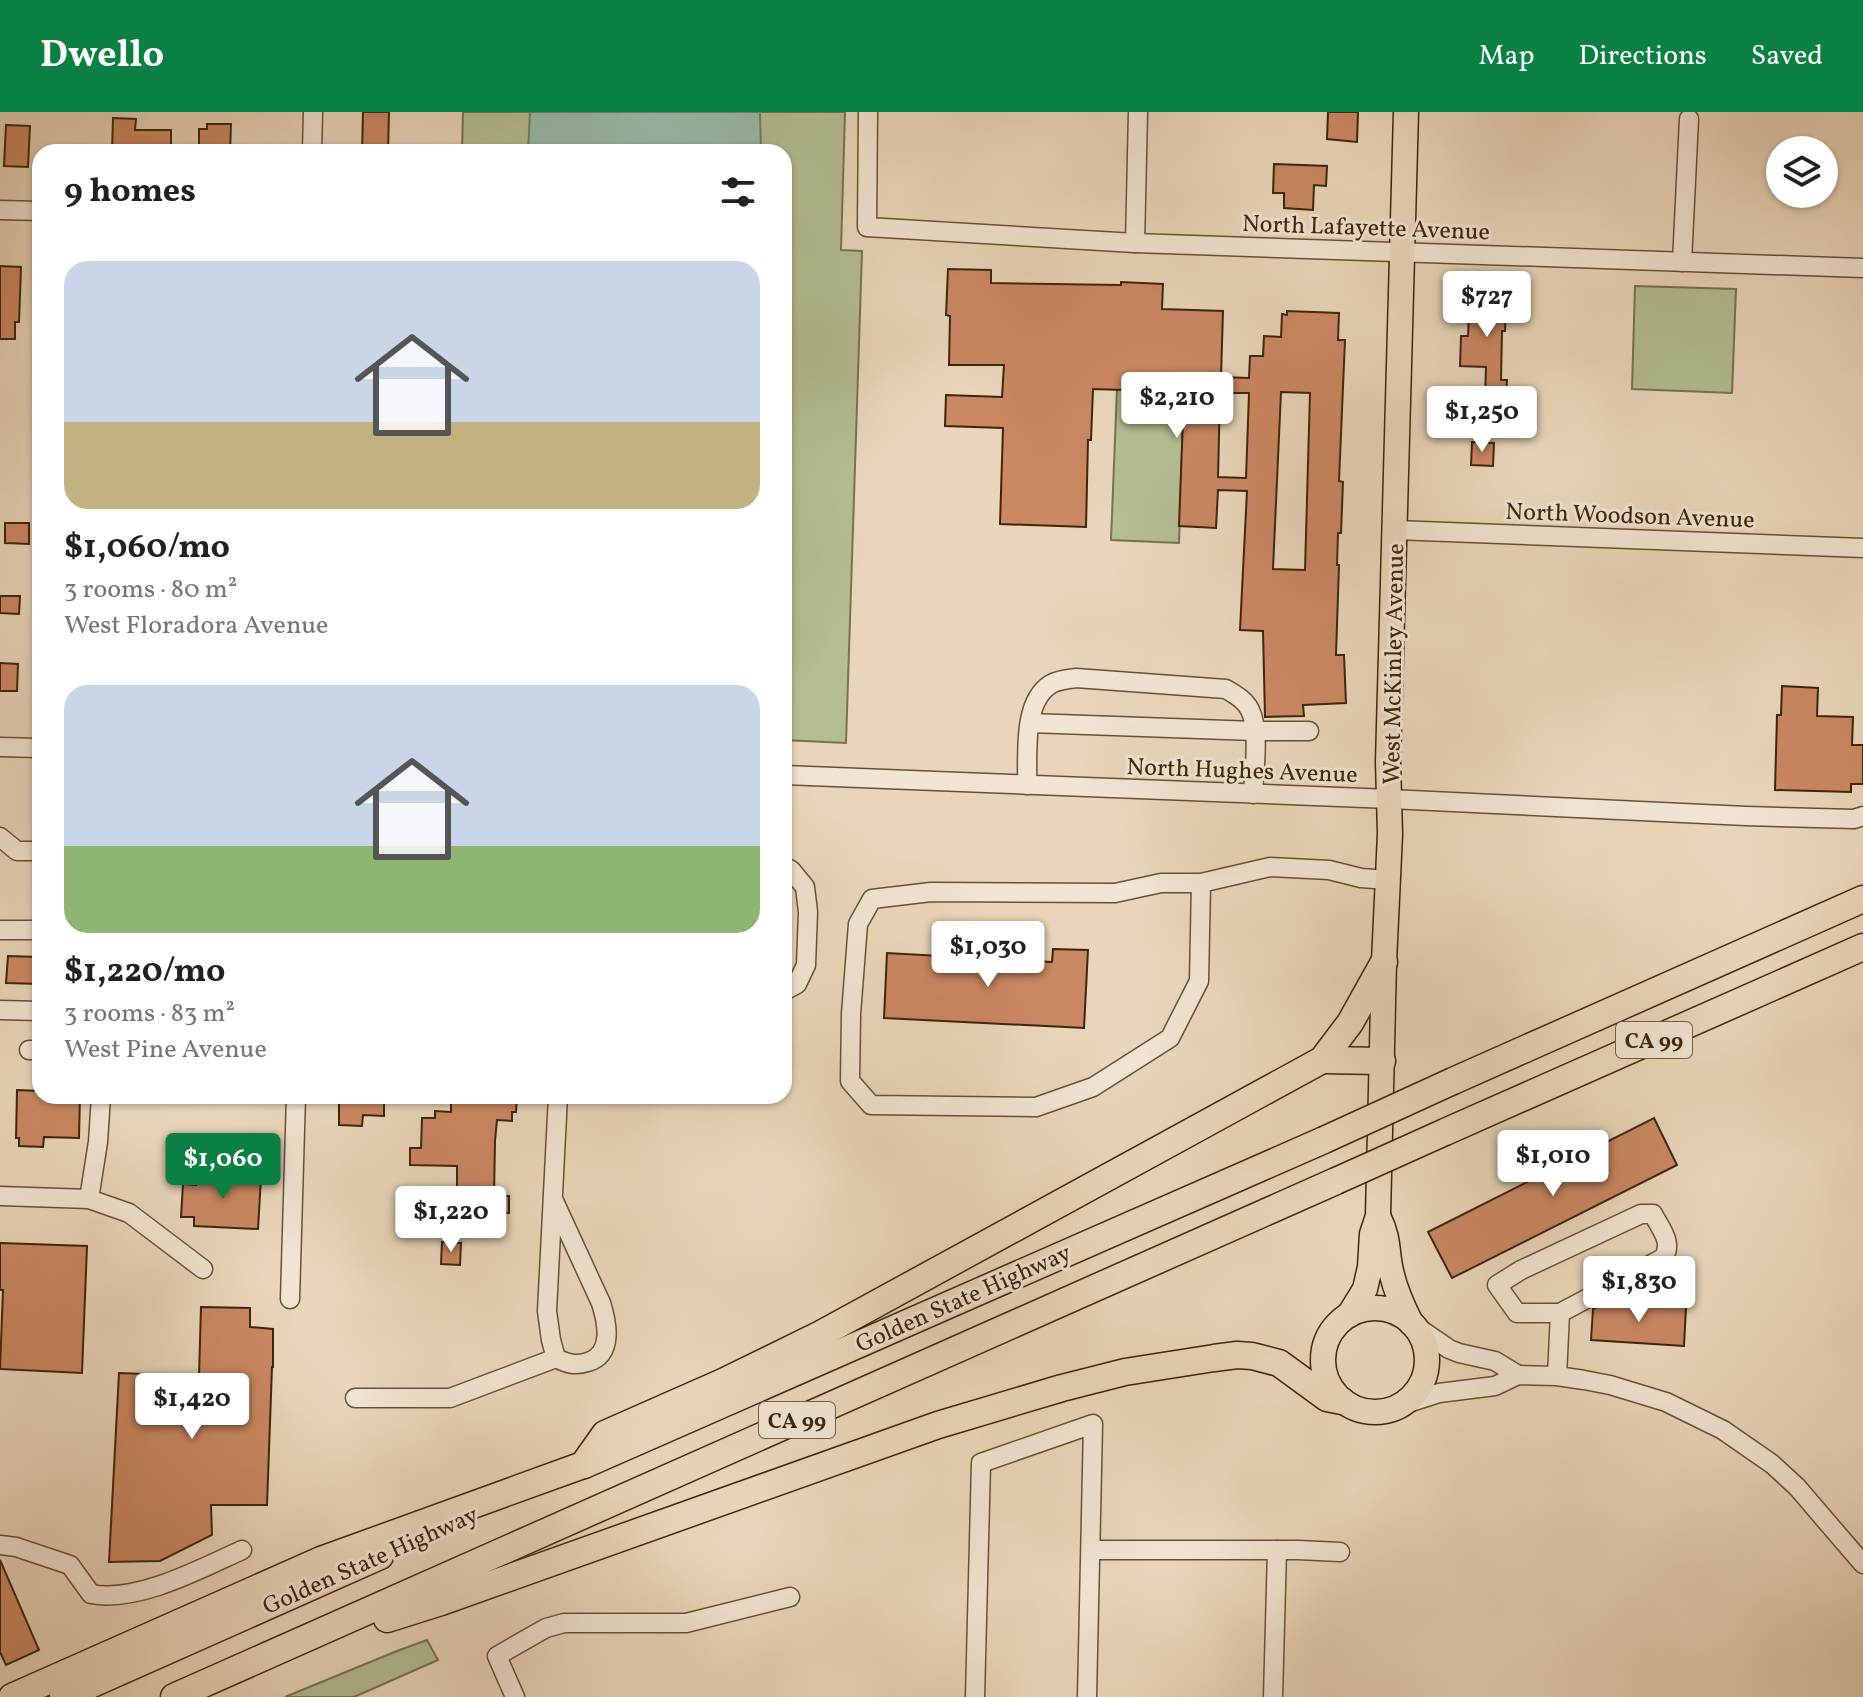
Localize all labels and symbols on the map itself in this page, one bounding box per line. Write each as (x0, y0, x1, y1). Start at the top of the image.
street label: North Lafayette Avenue (1241, 208, 1491, 250)
pin: $727 (1440, 271, 1534, 339)
pin: $2,210 (1112, 372, 1242, 440)
pin: $1,250 (1417, 386, 1547, 454)
street label: North Woodson Avenue (1505, 496, 1755, 538)
street label: West McKinley Avenue (1376, 543, 1414, 785)
street label: North Hughes Avenue (1126, 751, 1358, 793)
pin: $1,030 (923, 921, 1053, 989)
road number: CA 99 (1616, 1022, 1692, 1058)
pin: $1,010 (1488, 1130, 1618, 1198)
pin: $1,060 (158, 1133, 288, 1201)
pin: $1,220 (386, 1186, 516, 1254)
street label: Golden State Highway (851, 1237, 1077, 1363)
pin: $1,830 (1574, 1256, 1704, 1324)
pin: $1,420 (127, 1373, 257, 1441)
road number: CA 99 (759, 1402, 835, 1438)
street label: Golden State Highway (258, 1499, 484, 1625)

